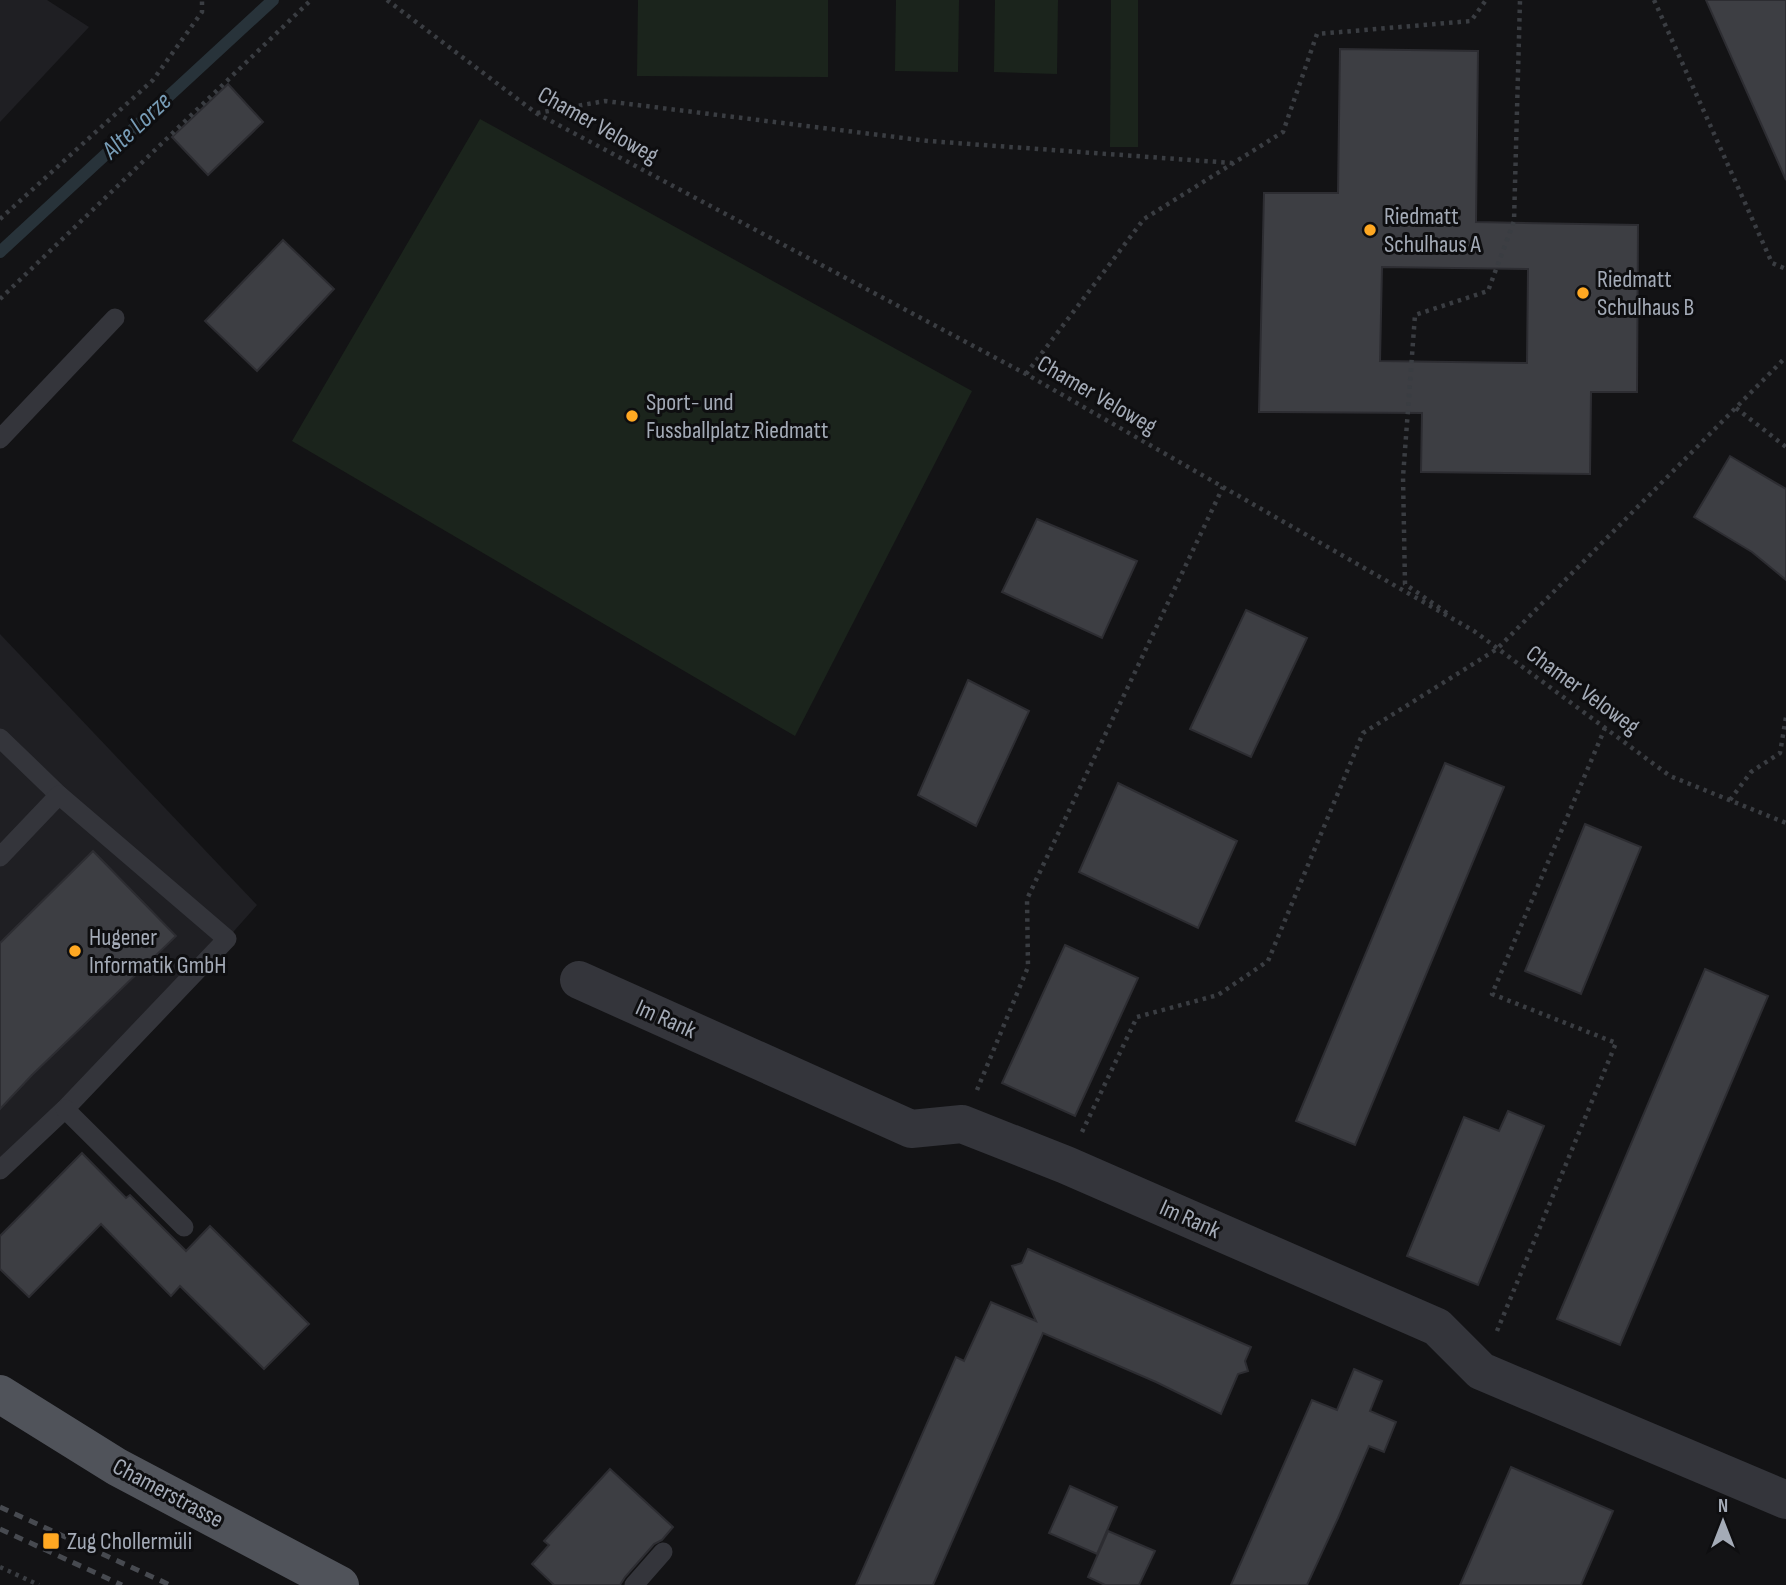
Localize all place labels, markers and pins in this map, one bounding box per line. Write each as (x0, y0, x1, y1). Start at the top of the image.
place label: Riedmatt Schulhaus A (1384, 202, 1482, 259)
marker: Riedmatt Schulhaus A (1362, 222, 1378, 238)
place label: Riedmatt Schulhaus B (1597, 265, 1694, 322)
marker: Riedmatt Schulhaus B (1575, 285, 1591, 301)
place label: Sport- und Fussballplatz Riedmatt (646, 388, 828, 445)
marker: Sport- und Fussballplatz Riedmatt (624, 408, 640, 424)
place label: Hugener Informatik GmbH (89, 923, 226, 980)
marker: Hugener Informatik GmbH (67, 943, 83, 959)
place label: Zug Chollermüli (67, 1527, 192, 1556)
marker: Zug Chollermüli (41, 1531, 61, 1551)

